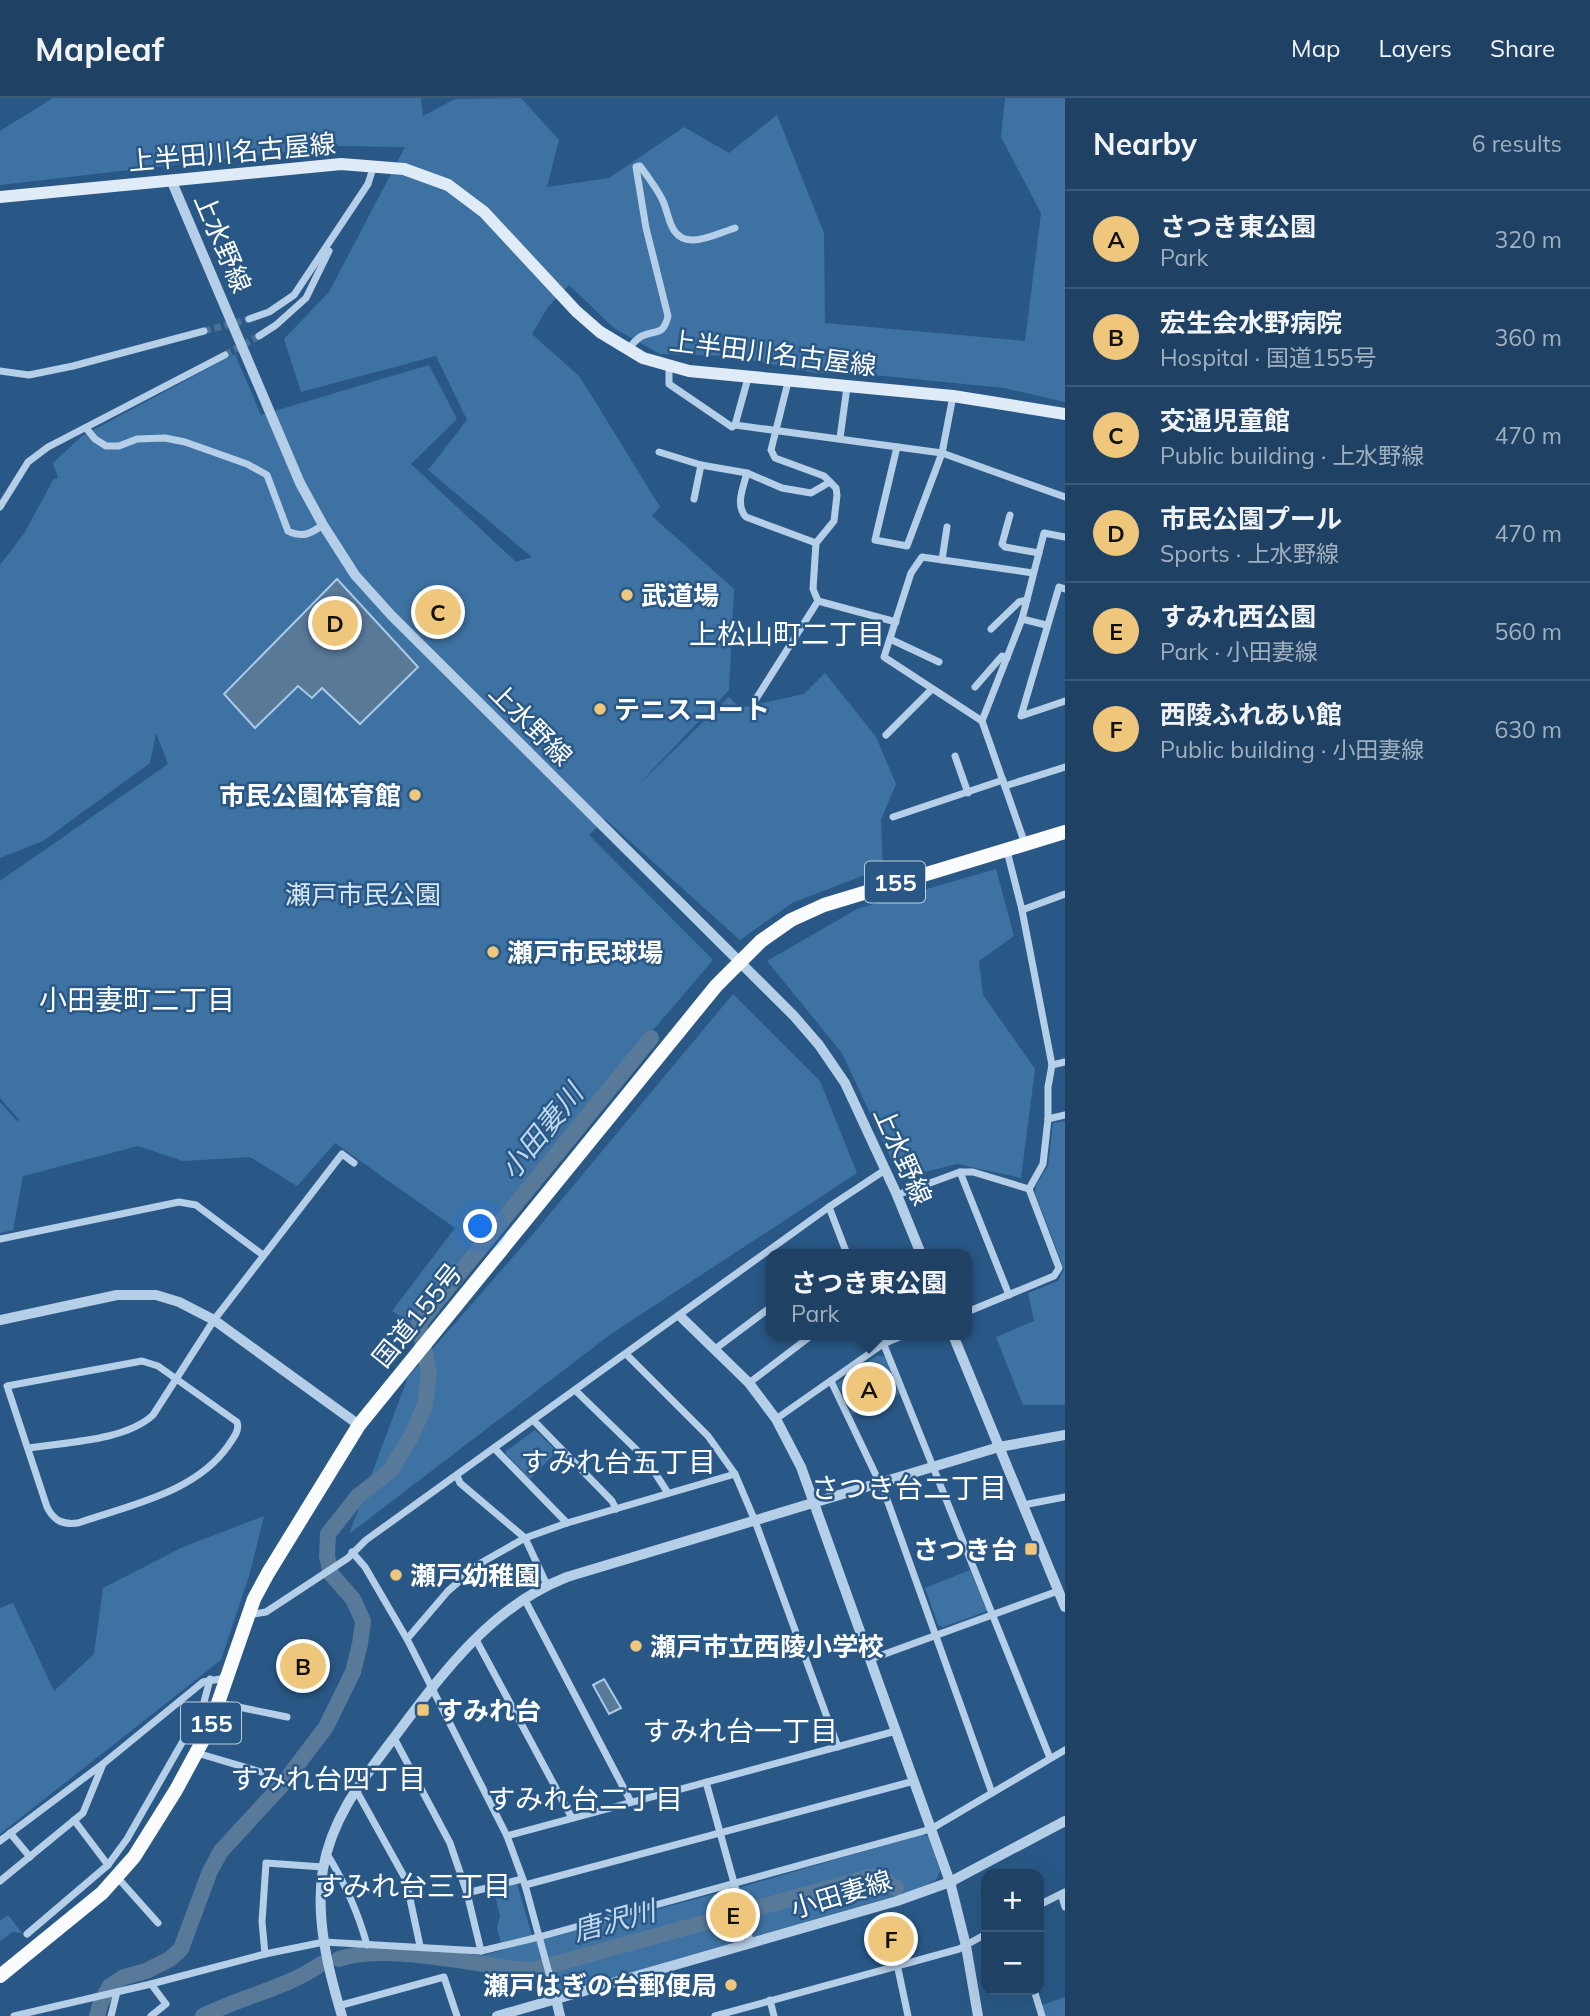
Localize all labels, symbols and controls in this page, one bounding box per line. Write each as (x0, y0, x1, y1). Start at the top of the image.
text: Mapleaf (35, 28, 164, 69)
text: Map (1291, 33, 1340, 63)
text: Layers (1378, 33, 1452, 63)
text: Share (1490, 33, 1555, 63)
text: Nearby (1093, 125, 1197, 163)
street label: 上半田川名古屋線 (127, 126, 337, 178)
text: 6 results (1472, 129, 1562, 158)
street label: 上水野線 (187, 189, 259, 297)
text: さつき東公園 (1160, 210, 1316, 243)
text: A (1107, 225, 1125, 254)
text: 320 m (1494, 225, 1562, 254)
text: Park (1160, 243, 1208, 272)
text: 宏生会水野病院 (1160, 306, 1342, 339)
text: B (1108, 323, 1124, 352)
text: 360 m (1494, 323, 1562, 352)
street label: 上半田川名古屋線 (668, 324, 878, 382)
text: Hospital · 国道155号 (1160, 343, 1376, 372)
text: 交通児童館 (1160, 404, 1290, 437)
text: C (1108, 421, 1124, 450)
text: 470 m (1494, 421, 1562, 450)
text: Public building · 上水野線 (1160, 441, 1424, 470)
text: 市民公園プール (1160, 502, 1342, 535)
text: D (1107, 519, 1125, 548)
text: 470 m (1494, 519, 1562, 548)
text: Sports · 上水野線 (1160, 539, 1339, 568)
place label: 武道場 (641, 579, 719, 612)
pin: C (415, 586, 461, 638)
marker: 武道場 (619, 587, 635, 603)
pin: D (312, 597, 358, 649)
text: すみれ西公園 (1160, 600, 1316, 633)
district label: 上松山町二丁目 (689, 616, 885, 651)
text: E (1109, 617, 1123, 646)
text: 560 m (1494, 617, 1562, 646)
text: Park · 小田妻線 (1160, 637, 1318, 666)
street label: 上水野線 (483, 676, 579, 772)
place label: テニスコート (614, 693, 770, 726)
text: 西陵ふれあい館 (1160, 698, 1342, 731)
marker: テニスコート (592, 701, 608, 717)
text: F (1109, 715, 1123, 744)
text: 630 m (1494, 715, 1562, 744)
text: Public building · 小田妻線 (1160, 735, 1424, 764)
place label: 市民公園体育館 (219, 779, 401, 812)
marker: 市民公園体育館 (407, 787, 423, 803)
road number: 155 (865, 862, 925, 902)
park label: 瀬戸市民公園 (285, 878, 441, 911)
place label: 瀬戸市民球場 (507, 936, 663, 969)
marker: 瀬戸市民球場 (485, 944, 501, 960)
district label: 小田妻町二丁目 (39, 982, 235, 1017)
water label: 小田妻川 (492, 1074, 592, 1186)
street label: 上水野線 (867, 1102, 939, 1210)
your location (463, 1209, 497, 1243)
popup (766, 1249, 972, 1340)
street label: 国道155号 (365, 1256, 469, 1374)
text: さつき東公園 (791, 1266, 947, 1299)
text: Park (791, 1299, 839, 1328)
pin: A (846, 1363, 892, 1415)
district label: すみれ台五丁目 (520, 1444, 716, 1479)
district label: さつき台二丁目 (811, 1470, 1007, 1505)
place label: さつき台 (913, 1533, 1017, 1566)
marker: さつき台 (1023, 1541, 1039, 1557)
place label: 瀬戸幼稚園 (410, 1559, 540, 1592)
marker: 瀬戸幼稚園 (388, 1567, 404, 1583)
place label: 瀬戸市立西陵小学校 (650, 1630, 884, 1663)
marker: 瀬戸市立西陵小学校 (628, 1638, 644, 1654)
pin: B (280, 1640, 326, 1692)
place label: すみれ台 (437, 1694, 541, 1727)
road number: 155 (181, 1702, 241, 1744)
marker: すみれ台 (415, 1702, 431, 1718)
district label: すみれ台一丁目 (642, 1713, 838, 1748)
district label: すみれ台四丁目 (230, 1761, 426, 1796)
district label: すみれ台二丁目 (487, 1781, 683, 1816)
street label: 小田妻線 (786, 1863, 896, 1925)
district label: すみれ台三丁目 (315, 1868, 511, 1903)
map controls (981, 1869, 1044, 1995)
button: + (981, 1869, 1044, 1932)
pin: E (710, 1889, 756, 1941)
water label: 唐沢川 (569, 1891, 662, 1948)
pin: F (868, 1913, 914, 1965)
button: − (981, 1932, 1044, 1995)
place label: 瀬戸はぎの台郵便局 (483, 1969, 717, 2002)
marker: 瀬戸はぎの台郵便局 (723, 1977, 739, 1993)

